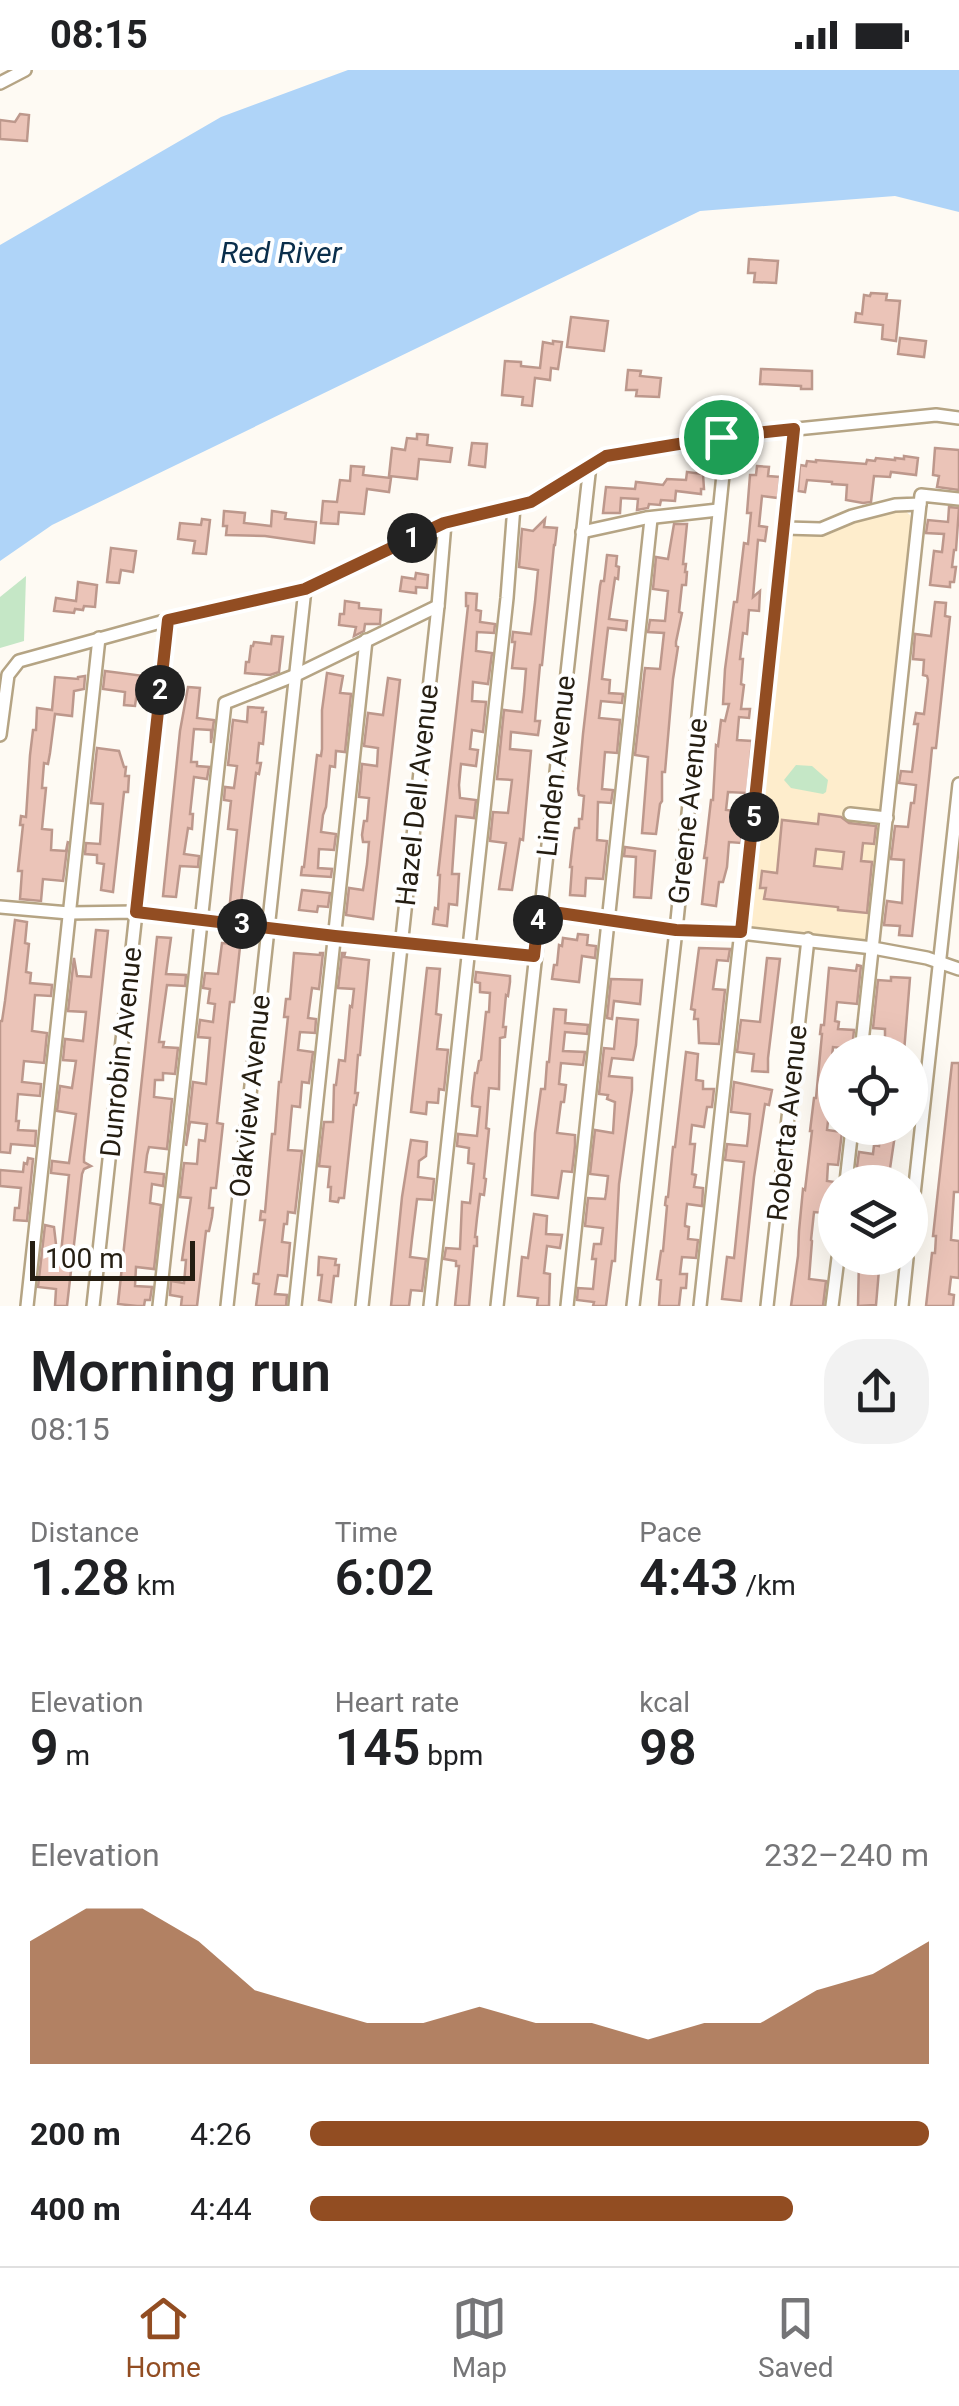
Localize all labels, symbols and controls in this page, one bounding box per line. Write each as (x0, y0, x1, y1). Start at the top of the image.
text: 08:15 (50, 13, 148, 57)
water label: Red River (220, 235, 343, 270)
pin (679, 395, 764, 480)
icon: arrive (694, 410, 749, 465)
pin: 1 (387, 513, 437, 563)
text: 1 (404, 521, 420, 554)
pin: 2 (135, 665, 185, 715)
text: 2 (152, 673, 168, 706)
street label: Linden Avenue (530, 674, 582, 858)
street label: Hazel Dell Avenue (389, 682, 445, 908)
street label: Greene Avenue (662, 716, 714, 906)
pin: 5 (729, 792, 779, 842)
text: 5 (746, 800, 762, 833)
pin: 4 (513, 895, 563, 945)
pin: 3 (217, 899, 267, 949)
text: 4 (530, 903, 546, 936)
text: 3 (234, 907, 250, 940)
street label: Dunrobin Avenue (94, 945, 148, 1159)
street label: Oakview Avenue (223, 993, 277, 1199)
street label: Roberta Avenue (760, 1023, 814, 1223)
map controls (818, 1035, 928, 1275)
button: locate (818, 1035, 928, 1145)
button: layers (818, 1165, 928, 1275)
scale bar (30, 1236, 195, 1280)
text: 100 m (45, 1242, 124, 1275)
button: share (824, 1339, 929, 1444)
text: Morning run (30, 1340, 331, 1404)
text: 08:15 (30, 1410, 110, 1448)
text: Distance (30, 1516, 139, 1549)
text: Time (335, 1516, 398, 1549)
text: Pace (639, 1516, 702, 1549)
text: 1.28 (30, 1549, 130, 1607)
text: 6:02 (335, 1549, 434, 1607)
text: 4:43 (639, 1549, 739, 1607)
text: km (130, 1569, 176, 1602)
text: /km (739, 1569, 796, 1602)
text: Elevation (30, 1686, 143, 1719)
text: Heart rate (335, 1686, 459, 1719)
text: kcal (639, 1686, 690, 1719)
text: 9 (30, 1719, 59, 1777)
text: 145 (335, 1719, 420, 1777)
text: 98 (639, 1719, 696, 1777)
text: m (59, 1739, 90, 1772)
text: bpm (420, 1739, 483, 1772)
text: Elevation (30, 1836, 160, 1874)
text: 232–240 m (764, 1836, 929, 1874)
text: 200 m (30, 2115, 121, 2153)
text: 4:26 (190, 2115, 252, 2153)
text: 400 m (30, 2190, 121, 2228)
text: 4:44 (190, 2190, 252, 2228)
tab: Home (125, 2291, 201, 2384)
tab: Map (452, 2291, 507, 2384)
tab: Saved (758, 2291, 834, 2384)

